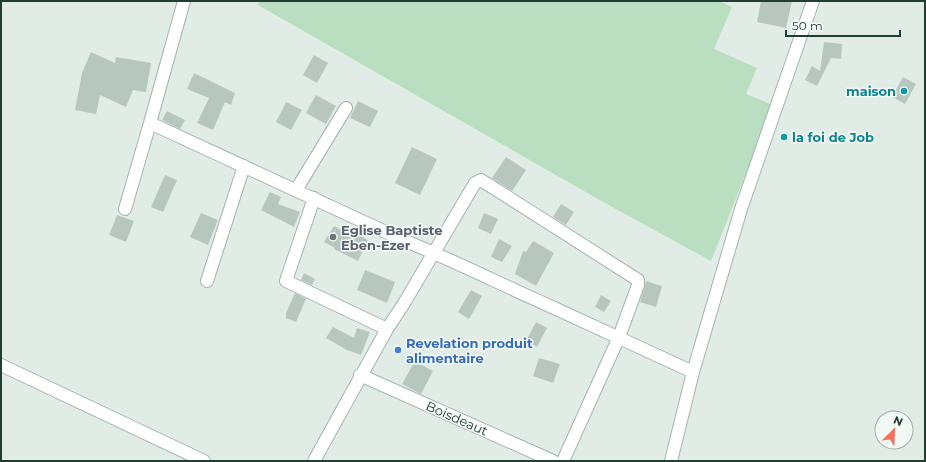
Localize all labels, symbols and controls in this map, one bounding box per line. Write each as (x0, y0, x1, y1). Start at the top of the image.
scale bar (786, 12, 900, 38)
text: 50 m (792, 18, 823, 33)
place label: maison (846, 83, 896, 99)
marker: maison (899, 86, 909, 96)
place label: la foi de Job (792, 129, 874, 145)
marker: la foi de Job (779, 132, 789, 142)
place label: Eglise Baptiste Eben-Ezer (341, 222, 442, 253)
marker: Eglise Baptiste Eben-Ezer (328, 232, 338, 242)
place label: Revelation produit alimentaire (406, 335, 533, 366)
marker: Revelation produit alimentaire (393, 345, 403, 355)
street label: Boisdeaut (424, 397, 490, 439)
north arrow (874, 410, 914, 450)
text: N (891, 413, 905, 429)

